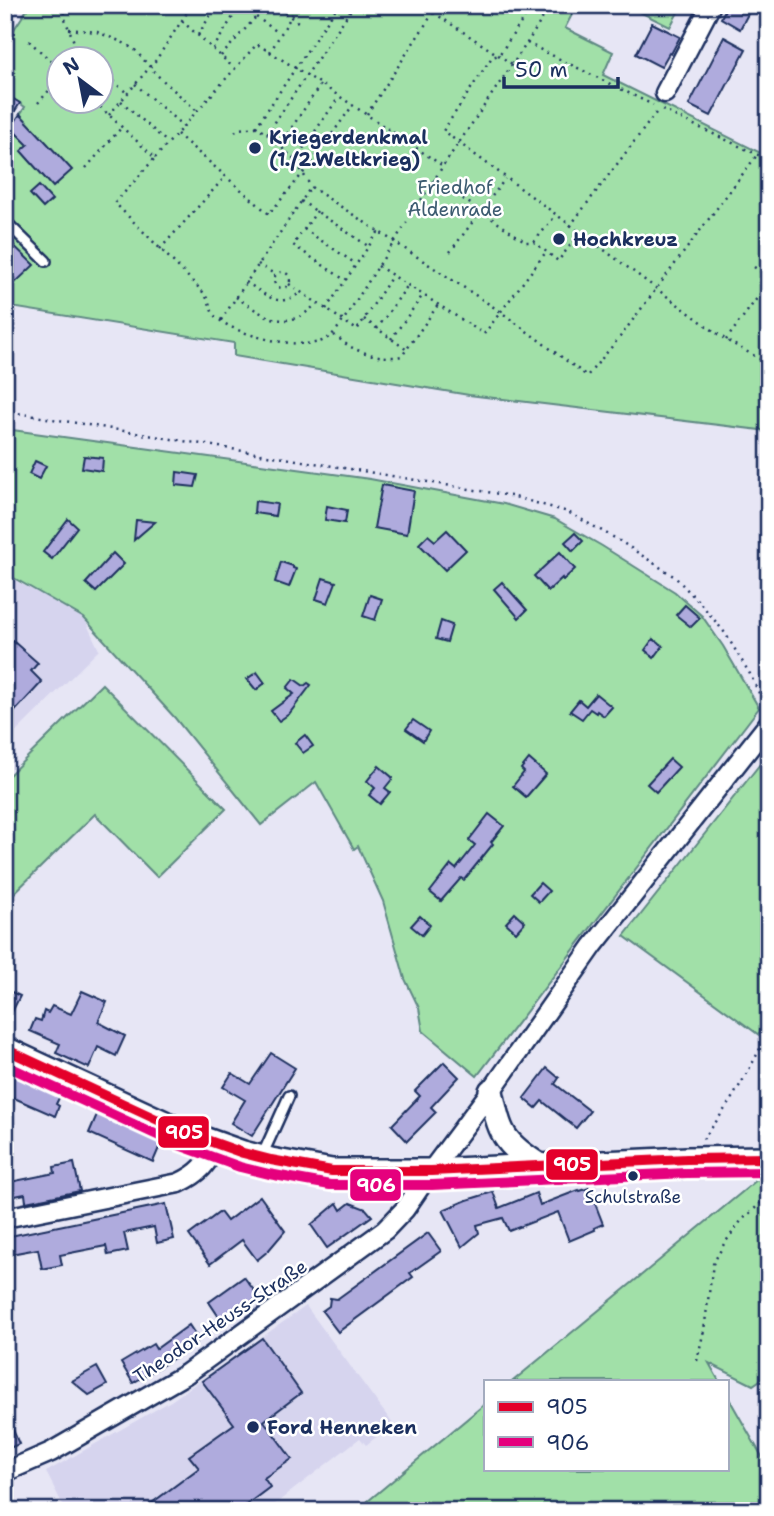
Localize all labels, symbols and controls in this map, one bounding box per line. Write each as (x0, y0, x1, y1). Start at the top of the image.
north arrow (46, 46, 116, 116)
scale bar (504, 46, 618, 90)
text: N (58, 51, 84, 81)
text: 50 m (515, 56, 568, 84)
place label: Kriegerdenkmal (1./2.Weltkrieg) (269, 125, 428, 172)
marker: Kriegerdenkmal (1./2.Weltkrieg) (247, 140, 263, 156)
park label: Friedhof Aldenrade (407, 175, 503, 222)
place label: Hochkreuz (573, 227, 678, 252)
marker: Hochkreuz (551, 231, 567, 247)
line badge: 905 (157, 1115, 210, 1149)
text: 905 (165, 1120, 203, 1145)
line badge: 905 (545, 1148, 599, 1181)
text: 905 (553, 1152, 591, 1177)
line badge: 906 (349, 1168, 402, 1202)
marker: Schulstraße (626, 1169, 640, 1183)
text: 906 (356, 1173, 396, 1198)
place label: Schulstraße (585, 1186, 681, 1208)
street label: Theodor-Heuss-Straße (128, 1254, 312, 1389)
legend (484, 1380, 728, 1470)
text: 905 (546, 1393, 588, 1421)
place label: Ford Henneken (267, 1415, 417, 1440)
marker: Ford Henneken (245, 1419, 261, 1435)
text: 906 (546, 1429, 589, 1457)

